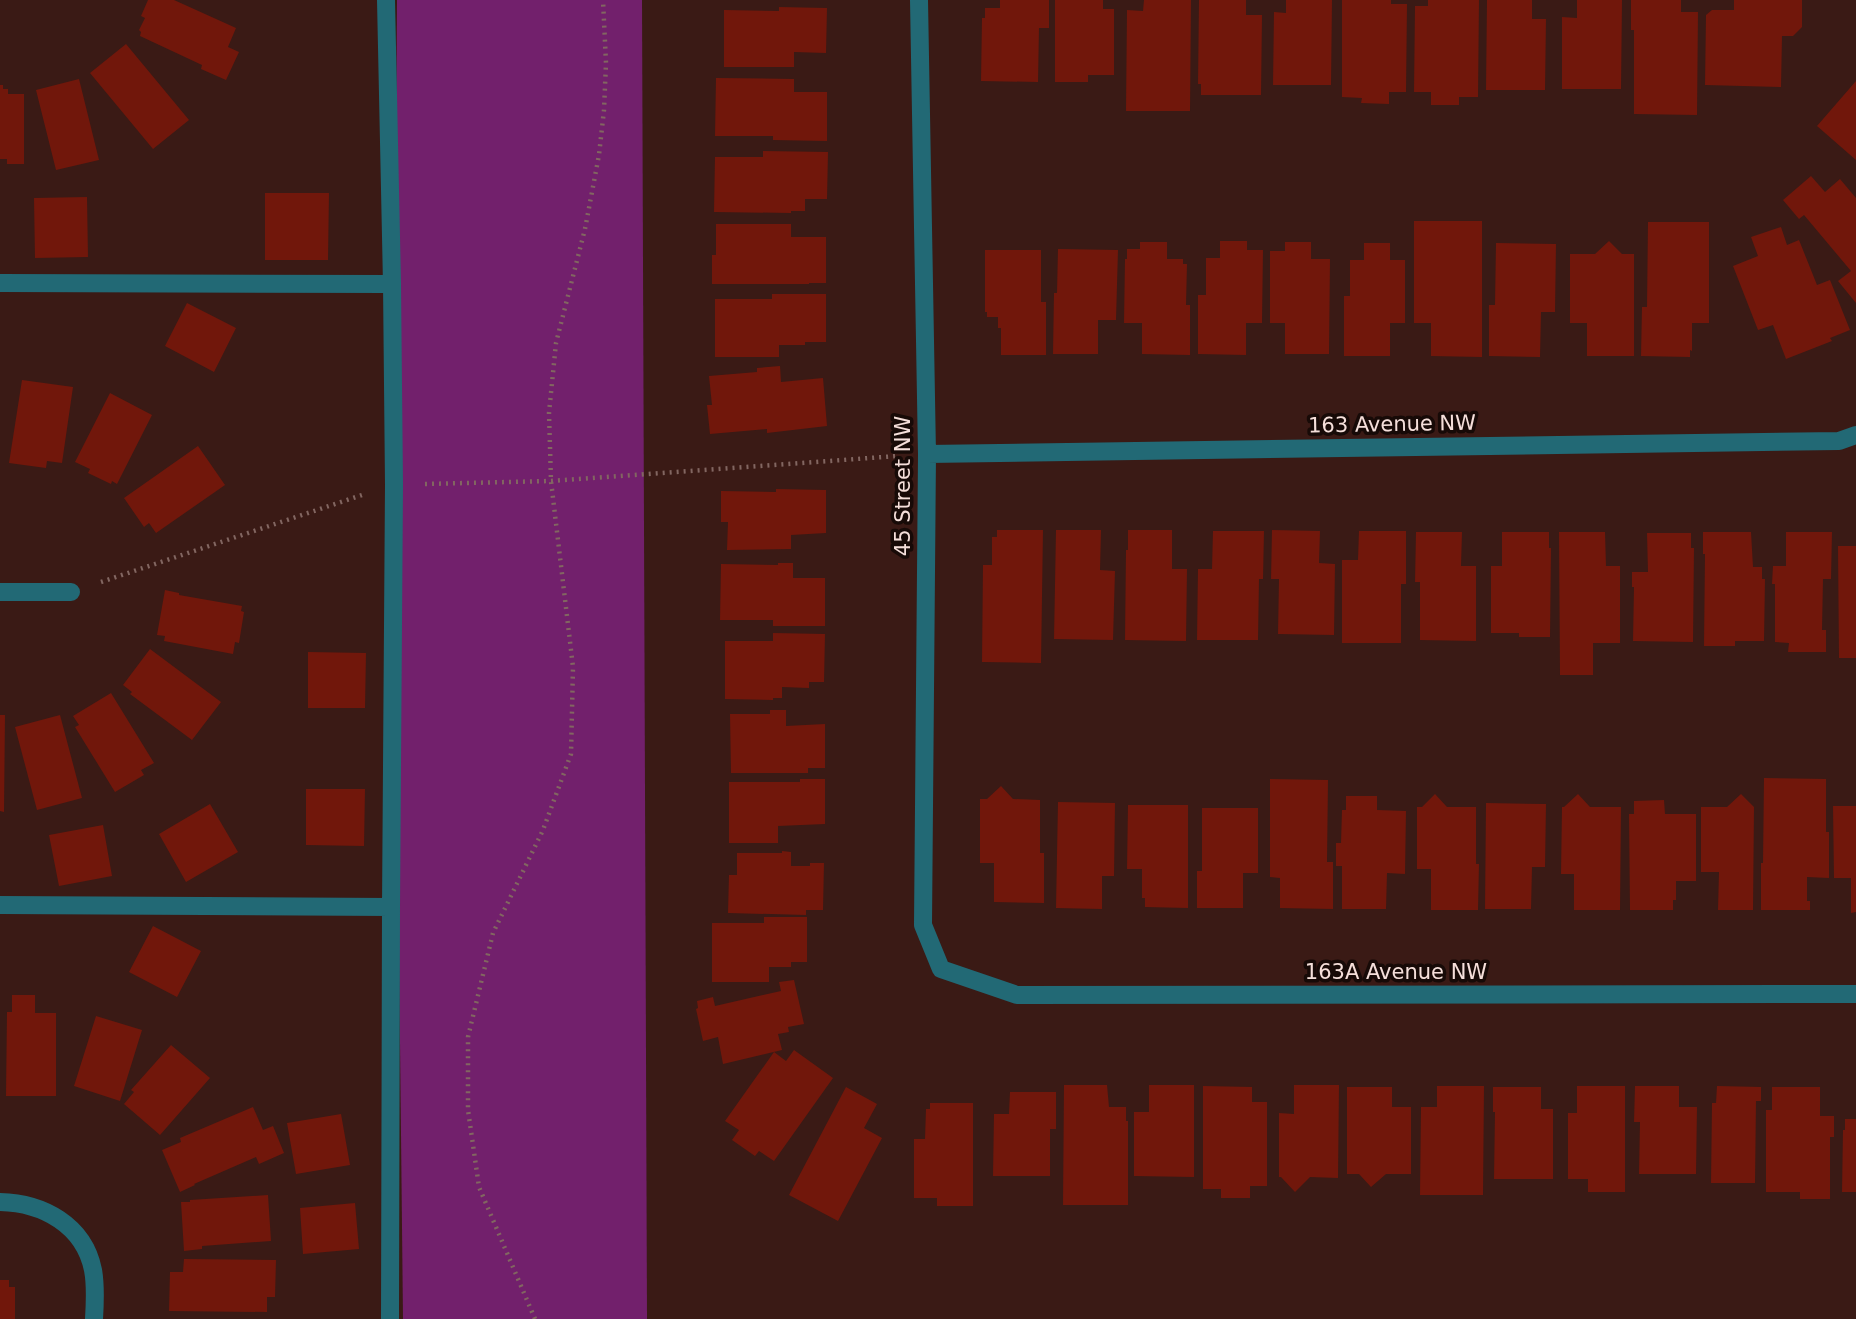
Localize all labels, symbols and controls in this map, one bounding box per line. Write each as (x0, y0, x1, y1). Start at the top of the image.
street label: 163 Avenue NW (1308, 411, 1476, 437)
street label: 45 Street NW (891, 416, 915, 556)
street label: 163A Avenue NW (1305, 960, 1487, 984)

